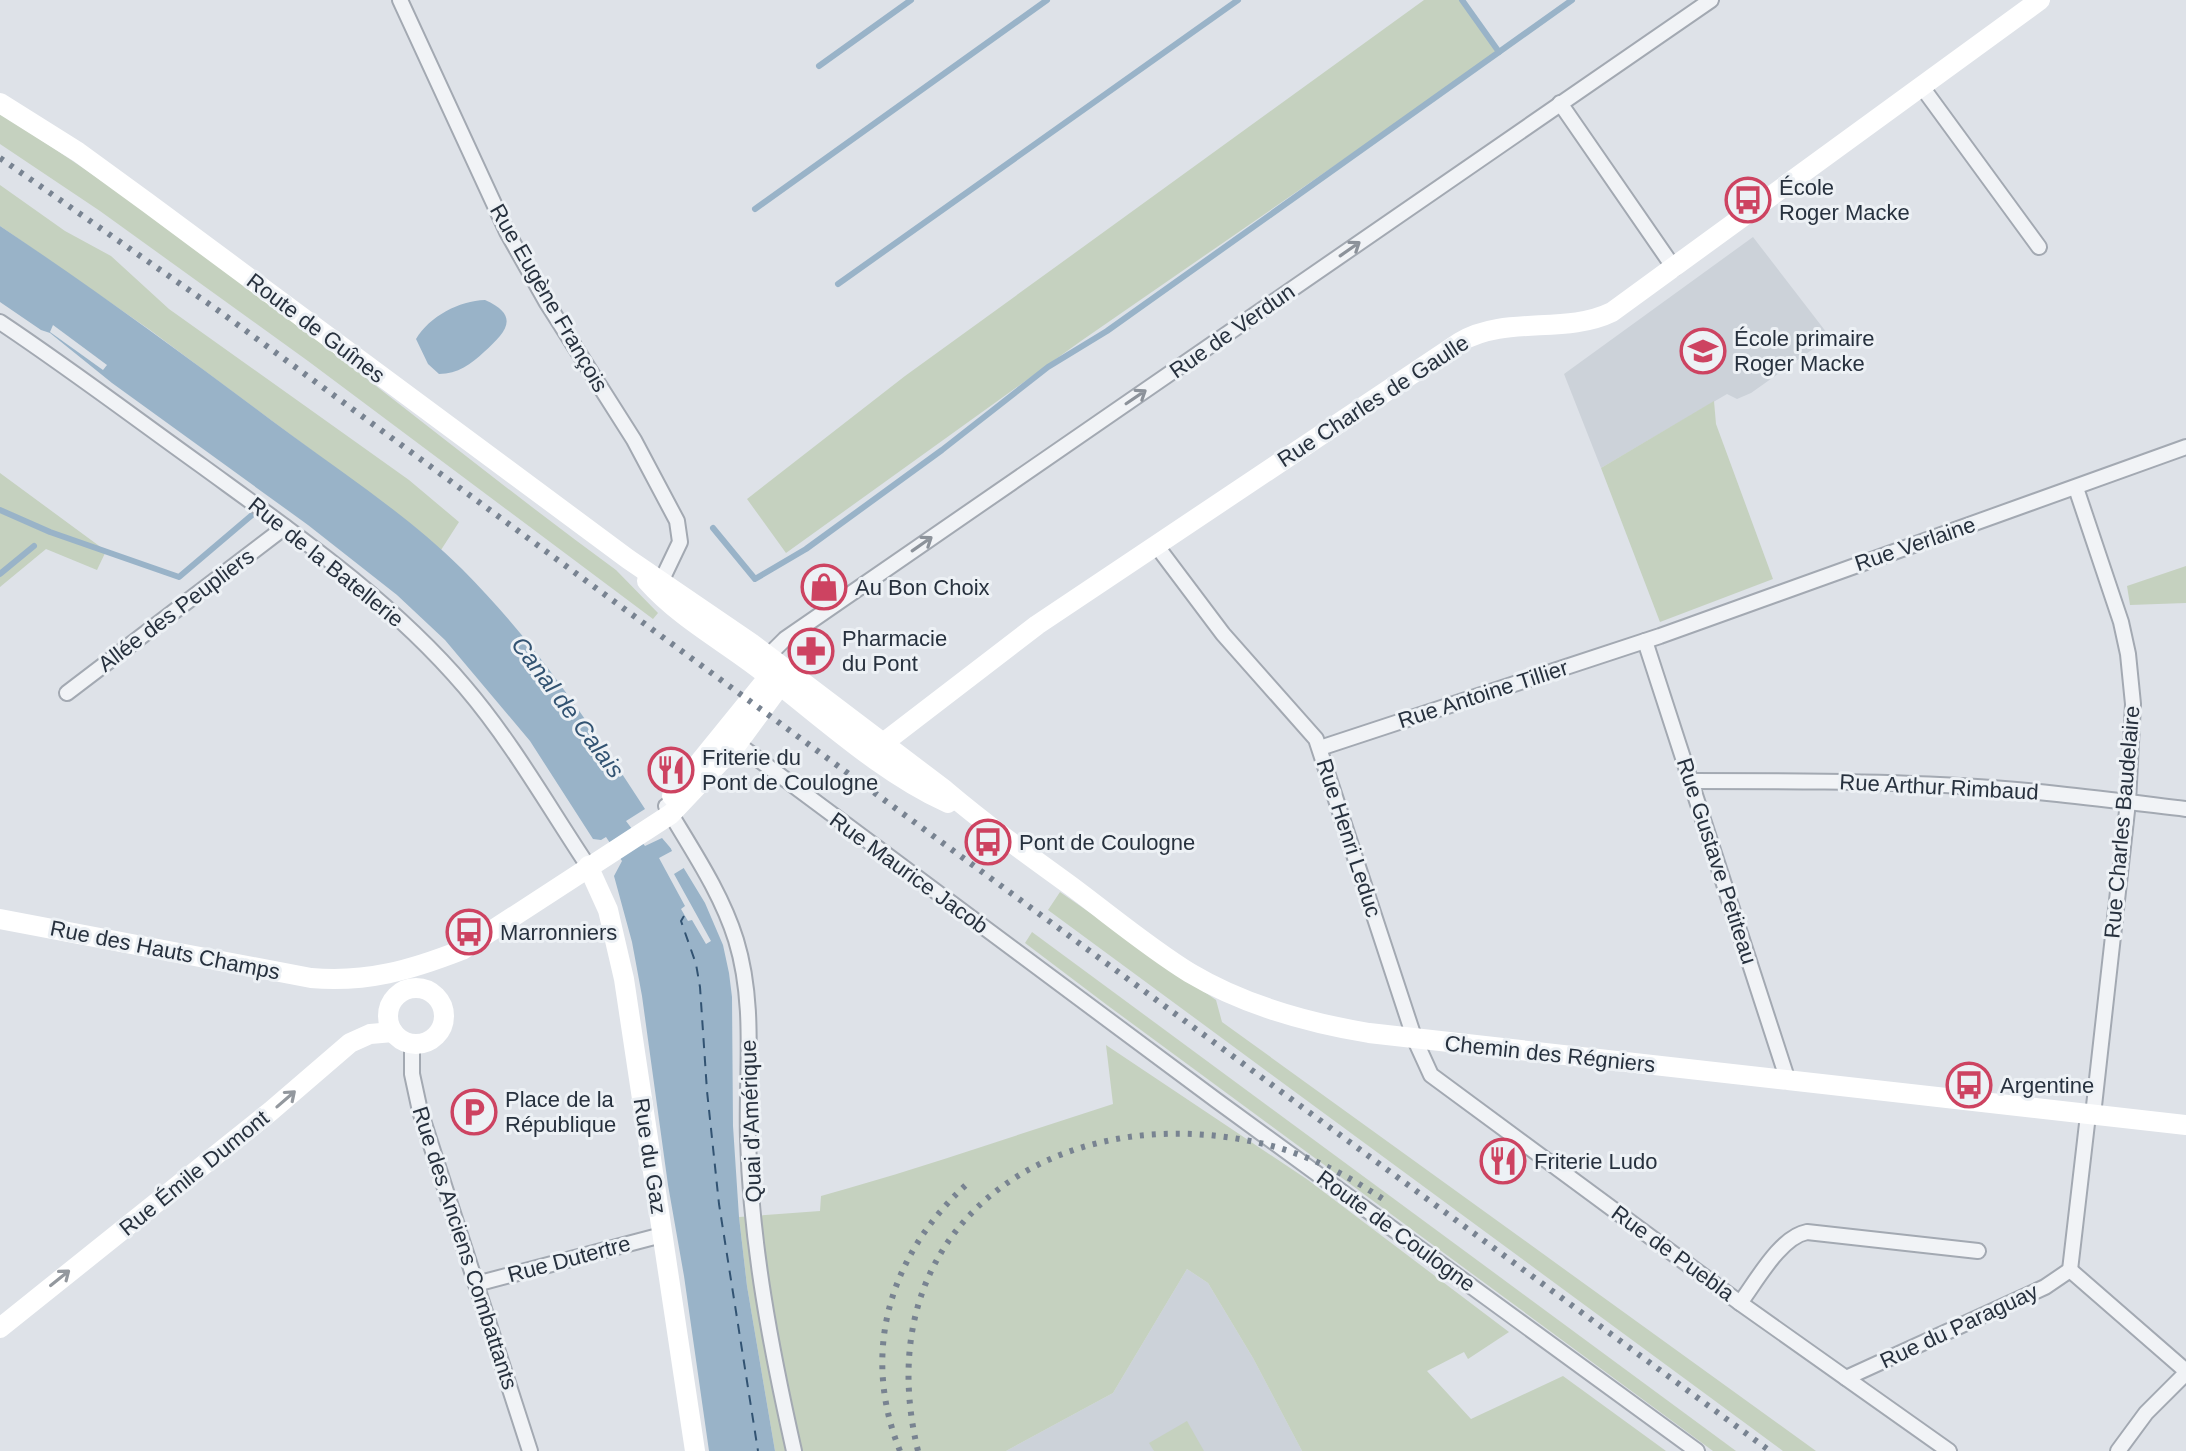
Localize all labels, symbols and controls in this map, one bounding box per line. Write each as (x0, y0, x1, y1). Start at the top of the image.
place label: École Roger Macke (1779, 175, 1910, 225)
bus stop icon: École Roger Macke (1724, 176, 1772, 224)
street label: Rue Eugène François (485, 200, 613, 396)
one-way arrow (1338, 241, 1360, 257)
street label: Route de Guînes (242, 268, 390, 388)
street label: Rue de Verdun (1165, 279, 1299, 383)
place label: École primaire Roger Macke (1734, 326, 1875, 376)
school or university icon: École primaire Roger Macke (1679, 327, 1727, 375)
street label: Rue Charles de Gaulle (1273, 330, 1473, 472)
one-way arrow (1125, 389, 1147, 405)
street label: Rue de la Batellerie (244, 492, 408, 632)
street label: Rue Verlaine (1851, 512, 1979, 576)
one-way arrow (910, 536, 932, 552)
street label: Allée des Peupliers (93, 543, 259, 677)
shop icon: Au Bon Choix (800, 563, 848, 611)
place label: Au Bon Choix (855, 575, 990, 600)
place label: Pharmacie du Pont (842, 626, 947, 676)
pharmacy icon: Pharmacie du Pont (787, 627, 835, 675)
water label: Canal de Calais (506, 631, 630, 783)
street label: Rue Antoine Tillier (1395, 655, 1571, 733)
street label: Rue Charles Baudelaire (2099, 705, 2145, 939)
place label: Friterie du Pont de Coulogne (702, 745, 878, 795)
restaurant icon: Friterie du Pont de Coulogne (647, 746, 695, 794)
street label: Rue Gustave Petiteau (1672, 755, 1762, 967)
street label: Rue Henri Leduc (1312, 756, 1386, 920)
street label: Rue Arthur Rimbaud (1839, 769, 2039, 805)
street label: Rue Maurice Jacob (825, 807, 993, 939)
bus stop icon: Pont de Coulogne (964, 818, 1012, 866)
place label: Pont de Coulogne (1019, 830, 1195, 855)
bus stop icon: Marronniers (445, 908, 493, 956)
street label: Rue des Hauts Champs (48, 915, 282, 985)
place label: Marronniers (500, 920, 617, 945)
street label: Chemin des Régniers (1443, 1031, 1657, 1077)
street label: Quai d'Amérique (736, 1039, 766, 1203)
bus stop icon: Argentine (1945, 1061, 1993, 1109)
place label: Argentine (2000, 1073, 2094, 1098)
place label: Place de la République (505, 1087, 616, 1137)
parking icon: Place de la République (450, 1088, 498, 1136)
one-way arrow (275, 1090, 295, 1108)
street label: Rue du Gaz (628, 1096, 672, 1216)
street label: Rue des Anciens Combattants (407, 1103, 523, 1393)
street label: Rue Émile Dumont (114, 1105, 274, 1241)
restaurant icon: Friterie Ludo (1479, 1137, 1527, 1185)
place label: Friterie Ludo (1534, 1149, 1658, 1174)
street label: Route de Coulogne (1312, 1165, 1480, 1297)
street label: Rue de Puebla (1607, 1200, 1740, 1306)
street label: Rue Dutertre (505, 1231, 633, 1287)
one-way arrow (50, 1270, 71, 1288)
street label: Rue du Paraguay (1876, 1278, 2042, 1374)

